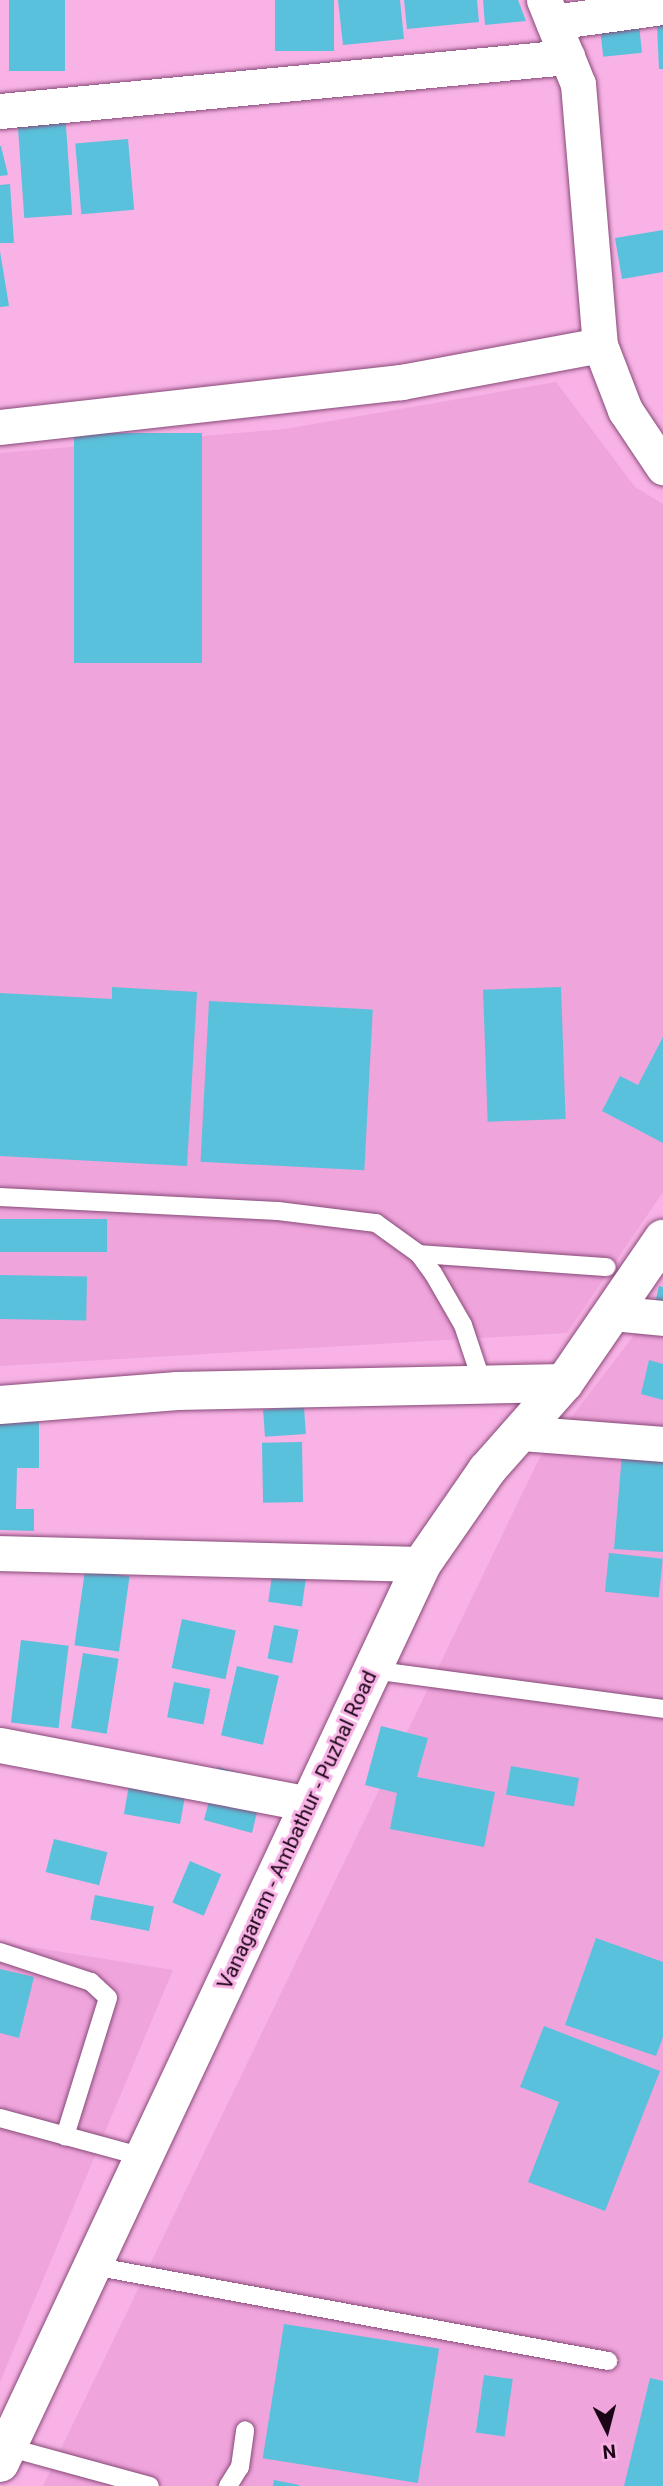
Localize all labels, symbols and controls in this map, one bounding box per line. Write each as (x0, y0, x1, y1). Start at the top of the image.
street label: Vanagaram - Ambathur - Puzhal Road (212, 1667, 382, 1993)
north arrow (572, 2395, 642, 2465)
text: N (601, 2439, 617, 2464)

